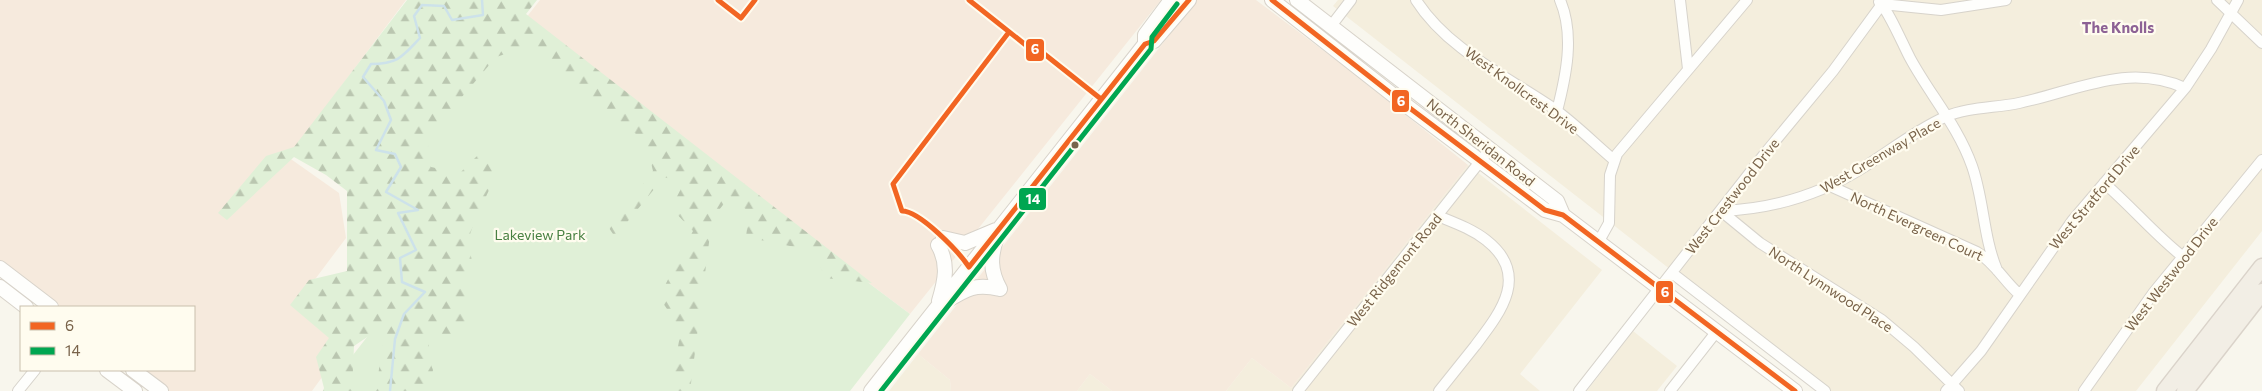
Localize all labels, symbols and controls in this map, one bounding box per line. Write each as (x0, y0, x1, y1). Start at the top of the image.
district label: The Knolls (2082, 18, 2154, 36)
line badge: 6 (1025, 38, 1045, 62)
text: 6 (1031, 40, 1040, 57)
street label: West Knollcrest Drive (1462, 43, 1582, 137)
line badge: 6 (1391, 89, 1410, 113)
text: 6 (1397, 92, 1406, 109)
street label: North Sheridan Road (1424, 94, 1538, 190)
street label: West Greenway Place (1817, 114, 1943, 196)
street label: West Crestwood Drive (1682, 135, 1782, 257)
unlabelled marker (1070, 140, 1080, 150)
street label: West Stratford Drive (2045, 141, 2143, 253)
line badge: 14 (1018, 187, 1047, 211)
street label: North Evergreen Court (1848, 188, 1986, 264)
text: 14 (1026, 190, 1041, 207)
street label: West Ridgemont Road (1343, 210, 1445, 330)
street label: West Westwood Drive (2121, 213, 2221, 335)
park label: Lakeview Park (495, 226, 586, 243)
street label: North Lynnwood Place (1766, 243, 1896, 335)
line badge: 6 (1655, 280, 1674, 304)
text: 6 (1661, 283, 1670, 300)
legend (20, 306, 195, 371)
text: 6 (65, 316, 74, 334)
text: 14 (65, 341, 80, 359)

